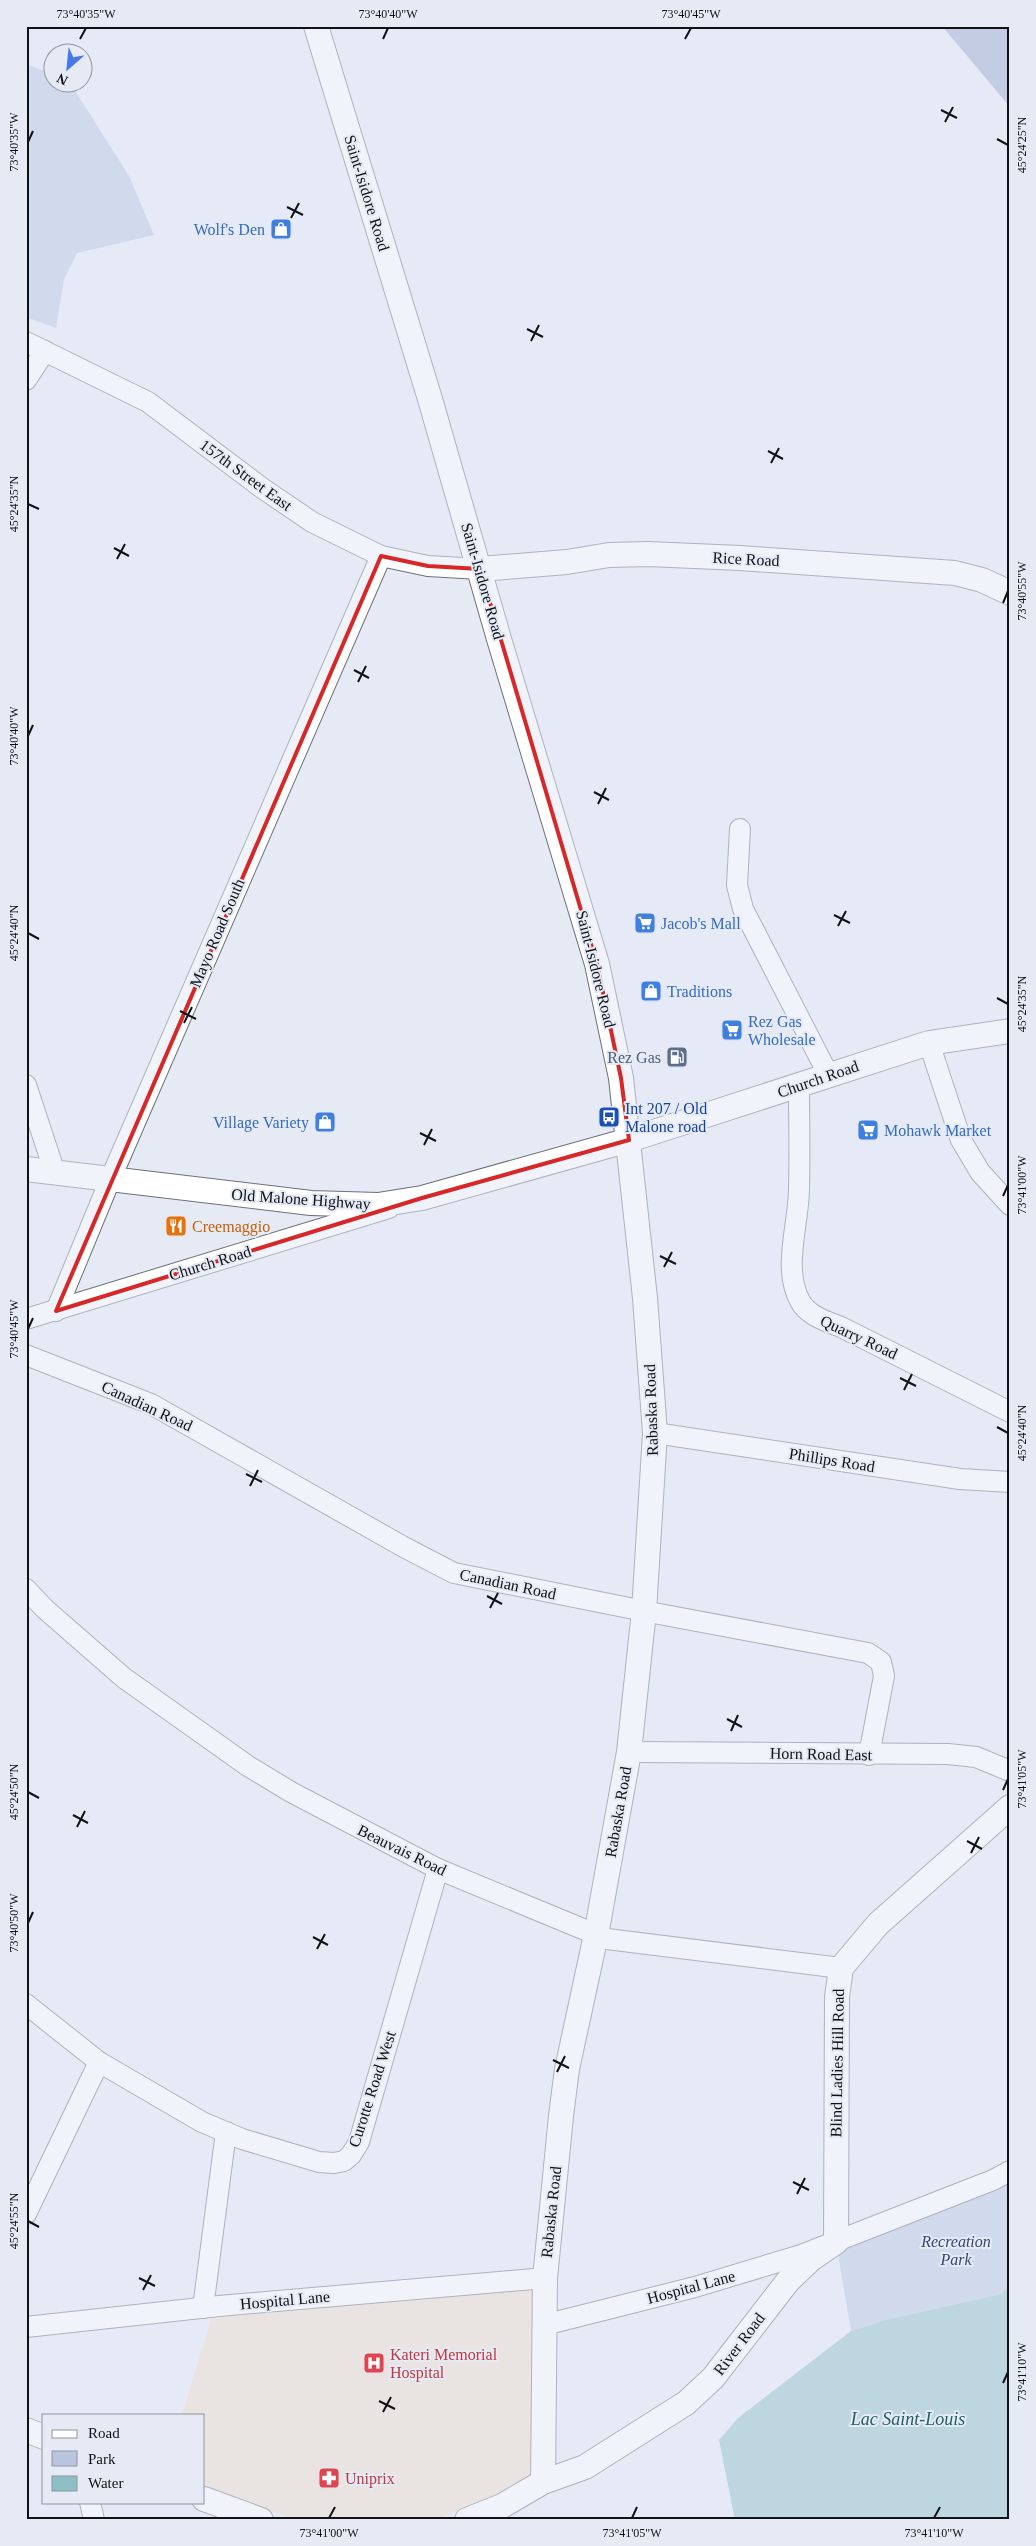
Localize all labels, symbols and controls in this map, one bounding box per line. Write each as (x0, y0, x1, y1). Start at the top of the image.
text: 73°40'35"W (56, 7, 116, 21)
text: 73°40'40"W (358, 7, 418, 21)
text: 73°40'45"W (661, 7, 721, 21)
north arrow (42, 42, 92, 92)
text: N (54, 70, 70, 88)
text: 73°40'35"W (7, 112, 21, 172)
text: 45°24'25"N (1015, 116, 1029, 173)
street label: Saint-Isidore Road (341, 133, 393, 253)
shop icon: Wolf's Den (269, 217, 293, 241)
place label: Wolf's Den (194, 221, 265, 238)
street label: 157th Street East (197, 436, 296, 514)
text: 45°24'35"N (7, 475, 21, 532)
street label: Saint-Isidore Road (458, 521, 508, 641)
street label: Rice Road (712, 549, 780, 569)
text: 73°40'55"W (1015, 561, 1029, 621)
text: 73°40'40"W (7, 706, 21, 766)
street label: Mayo Road South (186, 876, 248, 990)
text: 45°24'40"N (7, 904, 21, 961)
street label: Saint-Isidore Road (573, 909, 619, 1029)
supermarket icon: Jacob's Mall (633, 911, 657, 935)
place label: Jacob's Mall (661, 915, 741, 932)
text: 45°24'35"N (1015, 975, 1029, 1032)
shop icon: Traditions (639, 979, 663, 1003)
place label: Traditions (667, 983, 732, 1000)
place label: Rez Gas Wholesale (748, 1013, 816, 1048)
supermarket icon: Rez Gas Wholesale (720, 1018, 744, 1042)
fuel station icon: Rez Gas (665, 1045, 689, 1069)
place label: Rez Gas (607, 1049, 661, 1066)
street label: Church Road (775, 1057, 861, 1101)
place label: Int 207 / Old Malone road (625, 1100, 707, 1135)
bus stop icon: Int 207 / Old Malone road (597, 1105, 621, 1129)
shop icon: Village Variety (313, 1110, 337, 1134)
place label: Village Variety (213, 1114, 309, 1132)
supermarket icon: Mohawk Market (856, 1118, 880, 1142)
place label: Mohawk Market (884, 1122, 992, 1139)
text: 73°41'00"W (1015, 1155, 1029, 1215)
street label: Old Malone Highway (231, 1186, 371, 1213)
restaurant icon: Creemaggio (164, 1214, 188, 1238)
place label: Creemaggio (192, 1218, 270, 1236)
street label: Church Road (167, 1242, 253, 1284)
text: 73°40'45"W (7, 1299, 21, 1359)
street label: Quarry Road (817, 1312, 900, 1363)
street label: Rabaska Road (641, 1364, 661, 1456)
street label: Canadian Road (99, 1378, 195, 1434)
text: 45°24'40"N (1015, 1404, 1029, 1461)
street label: Phillips Road (788, 1445, 876, 1476)
street label: Canadian Road (458, 1565, 558, 1603)
street label: Horn Road East (770, 1745, 873, 1763)
text: 73°41'05"W (1015, 1749, 1029, 1809)
text: 45°24'50"N (7, 1763, 21, 1820)
street label: Rabaska Road (602, 1765, 634, 1859)
street label: Beauvais Road (355, 1821, 449, 1879)
text: 73°40'50"W (7, 1893, 21, 1953)
street label: Blind Ladies Hill Road (827, 1988, 847, 2138)
street label: Curotte Road West (345, 2028, 399, 2149)
street label: Rabaska Road (538, 2165, 564, 2259)
text: 45°24'55"N (7, 2192, 21, 2249)
park label: Recreation Park (920, 2233, 991, 2268)
street label: Hospital Lane (645, 2267, 737, 2308)
street label: Hospital Lane (239, 2288, 331, 2313)
street label: River Road (710, 2310, 768, 2378)
text: 73°41'10"W (1015, 2342, 1029, 2402)
place label: Kateri Memorial Hospital (390, 2346, 498, 2382)
hospital icon: Kateri Memorial Hospital (362, 2351, 386, 2375)
water label: Lac Saint-Louis (850, 2409, 965, 2429)
legend (42, 2414, 205, 2504)
text: Road (88, 2425, 120, 2441)
text: Park (88, 2451, 116, 2467)
pharmacy icon: Uniprix (317, 2466, 341, 2490)
place label: Uniprix (345, 2470, 395, 2488)
text: Water (88, 2475, 123, 2491)
text: 73°41'00"W (299, 2526, 359, 2540)
text: 73°41'05"W (602, 2526, 662, 2540)
text: 73°41'10"W (904, 2526, 964, 2540)

